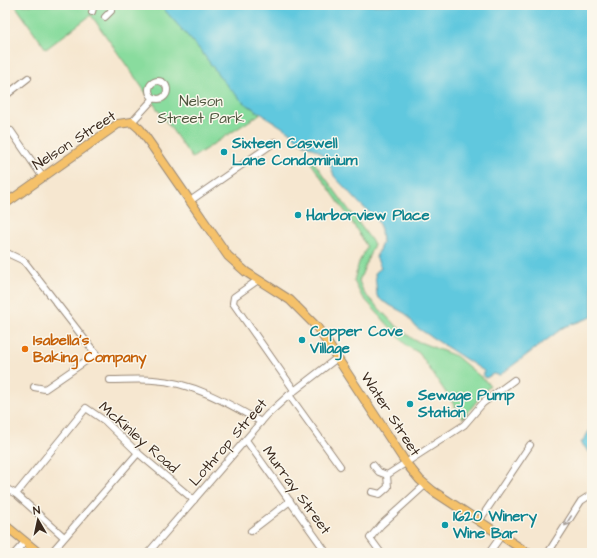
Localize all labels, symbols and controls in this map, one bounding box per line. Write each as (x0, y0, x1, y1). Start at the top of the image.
park label: Nelson Street Park (158, 91, 244, 129)
street label: Nelson Street (28, 106, 120, 175)
place label: Sixteen Caswell Lane Condominium (231, 133, 358, 171)
marker: Sixteen Caswell Lane Condominium (219, 147, 229, 157)
place label: Harborview Place (306, 205, 430, 226)
marker: Harborview Place (293, 210, 303, 220)
place label: Copper Cove Village (309, 321, 403, 361)
place label: Isabella's Baking Company (33, 330, 147, 370)
marker: Copper Cove Village (297, 335, 307, 345)
marker: Isabella's Baking Company (20, 344, 30, 354)
street label: Water Street (356, 368, 426, 460)
place label: Sewage Pump Station (417, 385, 515, 423)
street label: Lothrop Street (184, 394, 272, 491)
street label: McKinley Road (93, 397, 183, 479)
marker: Sewage Pump Station (405, 399, 415, 409)
street label: Murray Street (257, 442, 336, 539)
north arrow (18, 500, 58, 540)
text: N (32, 503, 41, 519)
place label: 1620 Winery Wine Bar (452, 506, 538, 544)
one-way arrow (564, 515, 572, 526)
marker: 1620 Winery Wine Bar (440, 520, 450, 530)

